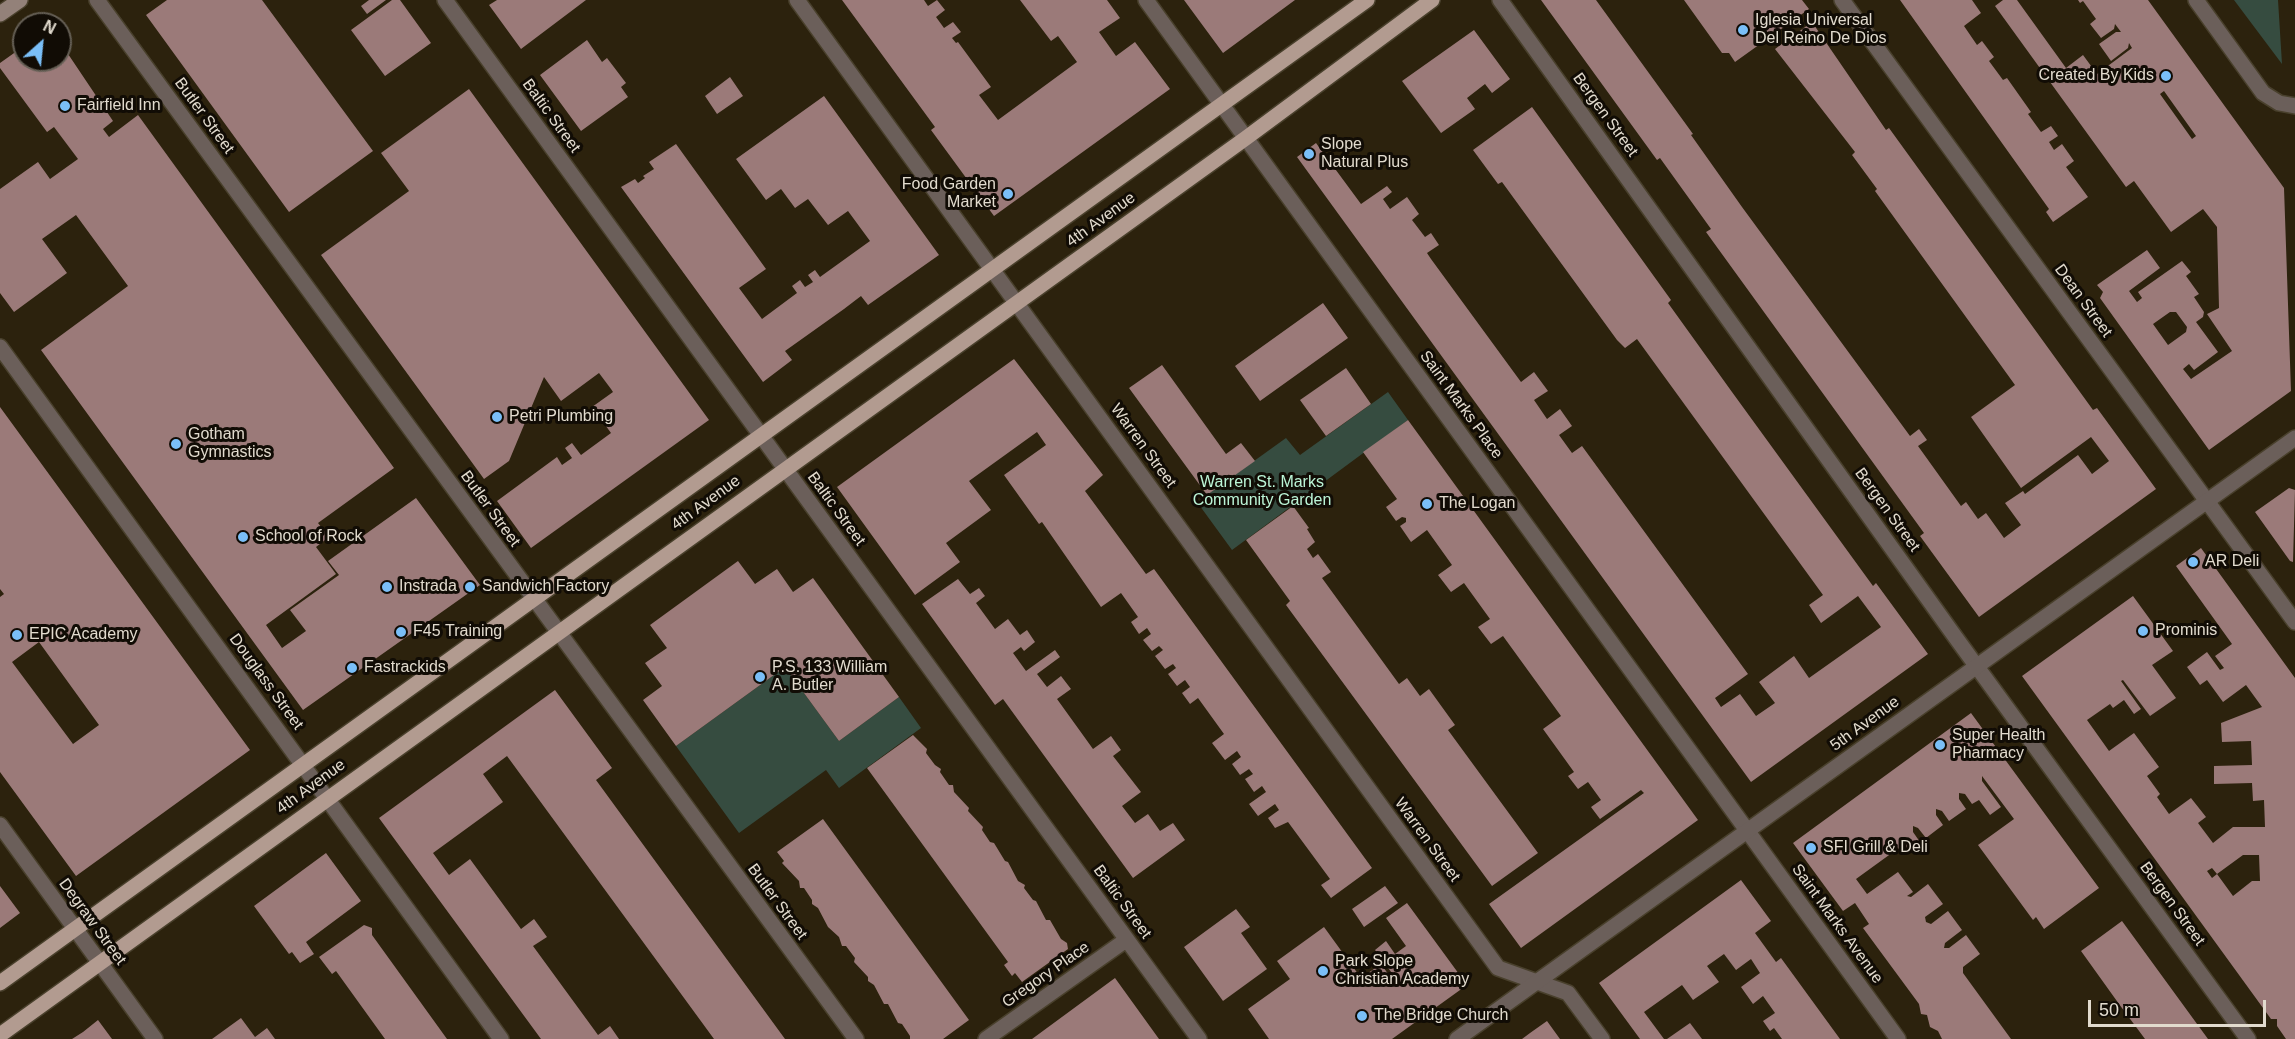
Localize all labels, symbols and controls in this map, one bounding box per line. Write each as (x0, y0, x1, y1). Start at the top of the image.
place label: Iglesia Universal Del Reino De Dios (1755, 11, 1887, 49)
north arrow (12, 12, 72, 72)
text: N (40, 17, 59, 37)
marker: Iglesia Universal Del Reino De Dios (1736, 23, 1750, 37)
place label: Created By Kids (2038, 66, 2154, 86)
street label: Bergen Street (1568, 69, 1642, 161)
marker: Created By Kids (2159, 69, 2173, 83)
street label: Butler Street (170, 74, 238, 158)
street label: Baltic Street (518, 75, 584, 157)
place label: Fairfield Inn (77, 96, 161, 116)
marker: Fairfield Inn (58, 99, 72, 113)
place label: Slope Natural Plus (1321, 135, 1408, 173)
marker: Slope Natural Plus (1302, 147, 1316, 161)
place label: Food Garden Market (902, 175, 996, 213)
marker: Food Garden Market (1001, 187, 1015, 201)
street label: 4th Avenue (1063, 189, 1139, 251)
street label: Dean Street (2050, 261, 2116, 341)
street label: Saint Marks Place (1415, 347, 1507, 463)
street label: Warren Street (1106, 400, 1180, 492)
place label: Petri Plumbing (509, 407, 613, 427)
marker: Petri Plumbing (490, 410, 504, 424)
place label: Gotham Gymnastics (188, 425, 272, 463)
marker: Gotham Gymnastics (169, 437, 183, 451)
street label: Bergen Street (1850, 464, 1924, 556)
street label: Butler Street (456, 467, 524, 551)
street label: Baltic Street (803, 468, 869, 550)
street label: 4th Avenue (668, 472, 744, 534)
park label: Warren St. Marks Community Garden (1193, 473, 1331, 511)
place label: The Logan (1439, 494, 1516, 514)
marker: The Logan (1420, 497, 1434, 511)
place label: School of Rock (255, 527, 363, 547)
marker: School of Rock (236, 530, 250, 544)
place label: AR Deli (2205, 552, 2259, 572)
marker: AR Deli (2186, 555, 2200, 569)
place label: Instrada (399, 577, 457, 597)
place label: Sandwich Factory (482, 577, 609, 597)
marker: Instrada (380, 580, 394, 594)
marker: Sandwich Factory (463, 580, 477, 594)
place label: Prominis (2155, 621, 2217, 641)
place label: F45 Training (413, 622, 502, 642)
marker: Prominis (2136, 624, 2150, 638)
place label: EPIC Academy (29, 625, 137, 645)
marker: F45 Training (394, 625, 408, 639)
marker: EPIC Academy (10, 628, 24, 642)
street label: Douglass Street (225, 630, 307, 734)
place label: Fastrackids (364, 658, 446, 678)
place label: P.S. 133 William A. Butler (772, 658, 887, 696)
marker: Fastrackids (345, 661, 359, 675)
marker: P.S. 133 William A. Butler (753, 670, 767, 684)
street label: 5th Avenue (1827, 693, 1903, 755)
place label: Super Health Pharmacy (1952, 726, 2045, 764)
marker: Super Health Pharmacy (1933, 738, 1947, 752)
street label: 4th Avenue (273, 756, 349, 818)
street label: Warren Street (1390, 794, 1464, 886)
place label: SFI Grill & Deli (1823, 838, 1928, 858)
marker: SFI Grill & Deli (1804, 841, 1818, 855)
street label: Bergen Street (2135, 858, 2209, 950)
street label: Butler Street (743, 860, 811, 944)
street label: Baltic Street (1089, 861, 1155, 943)
street label: Saint Marks Avenue (1787, 861, 1887, 987)
street label: Degraw Street (54, 875, 130, 969)
street label: Gregory Place (999, 938, 1093, 1012)
place label: Park Slope Christian Academy (1335, 952, 1469, 990)
marker: Park Slope Christian Academy (1316, 964, 1330, 978)
scale bar (2091, 988, 2270, 1026)
text: 50 m (2099, 1000, 2139, 1020)
place label: The Bridge Church (1374, 1006, 1508, 1026)
marker: The Bridge Church (1355, 1009, 1369, 1023)

